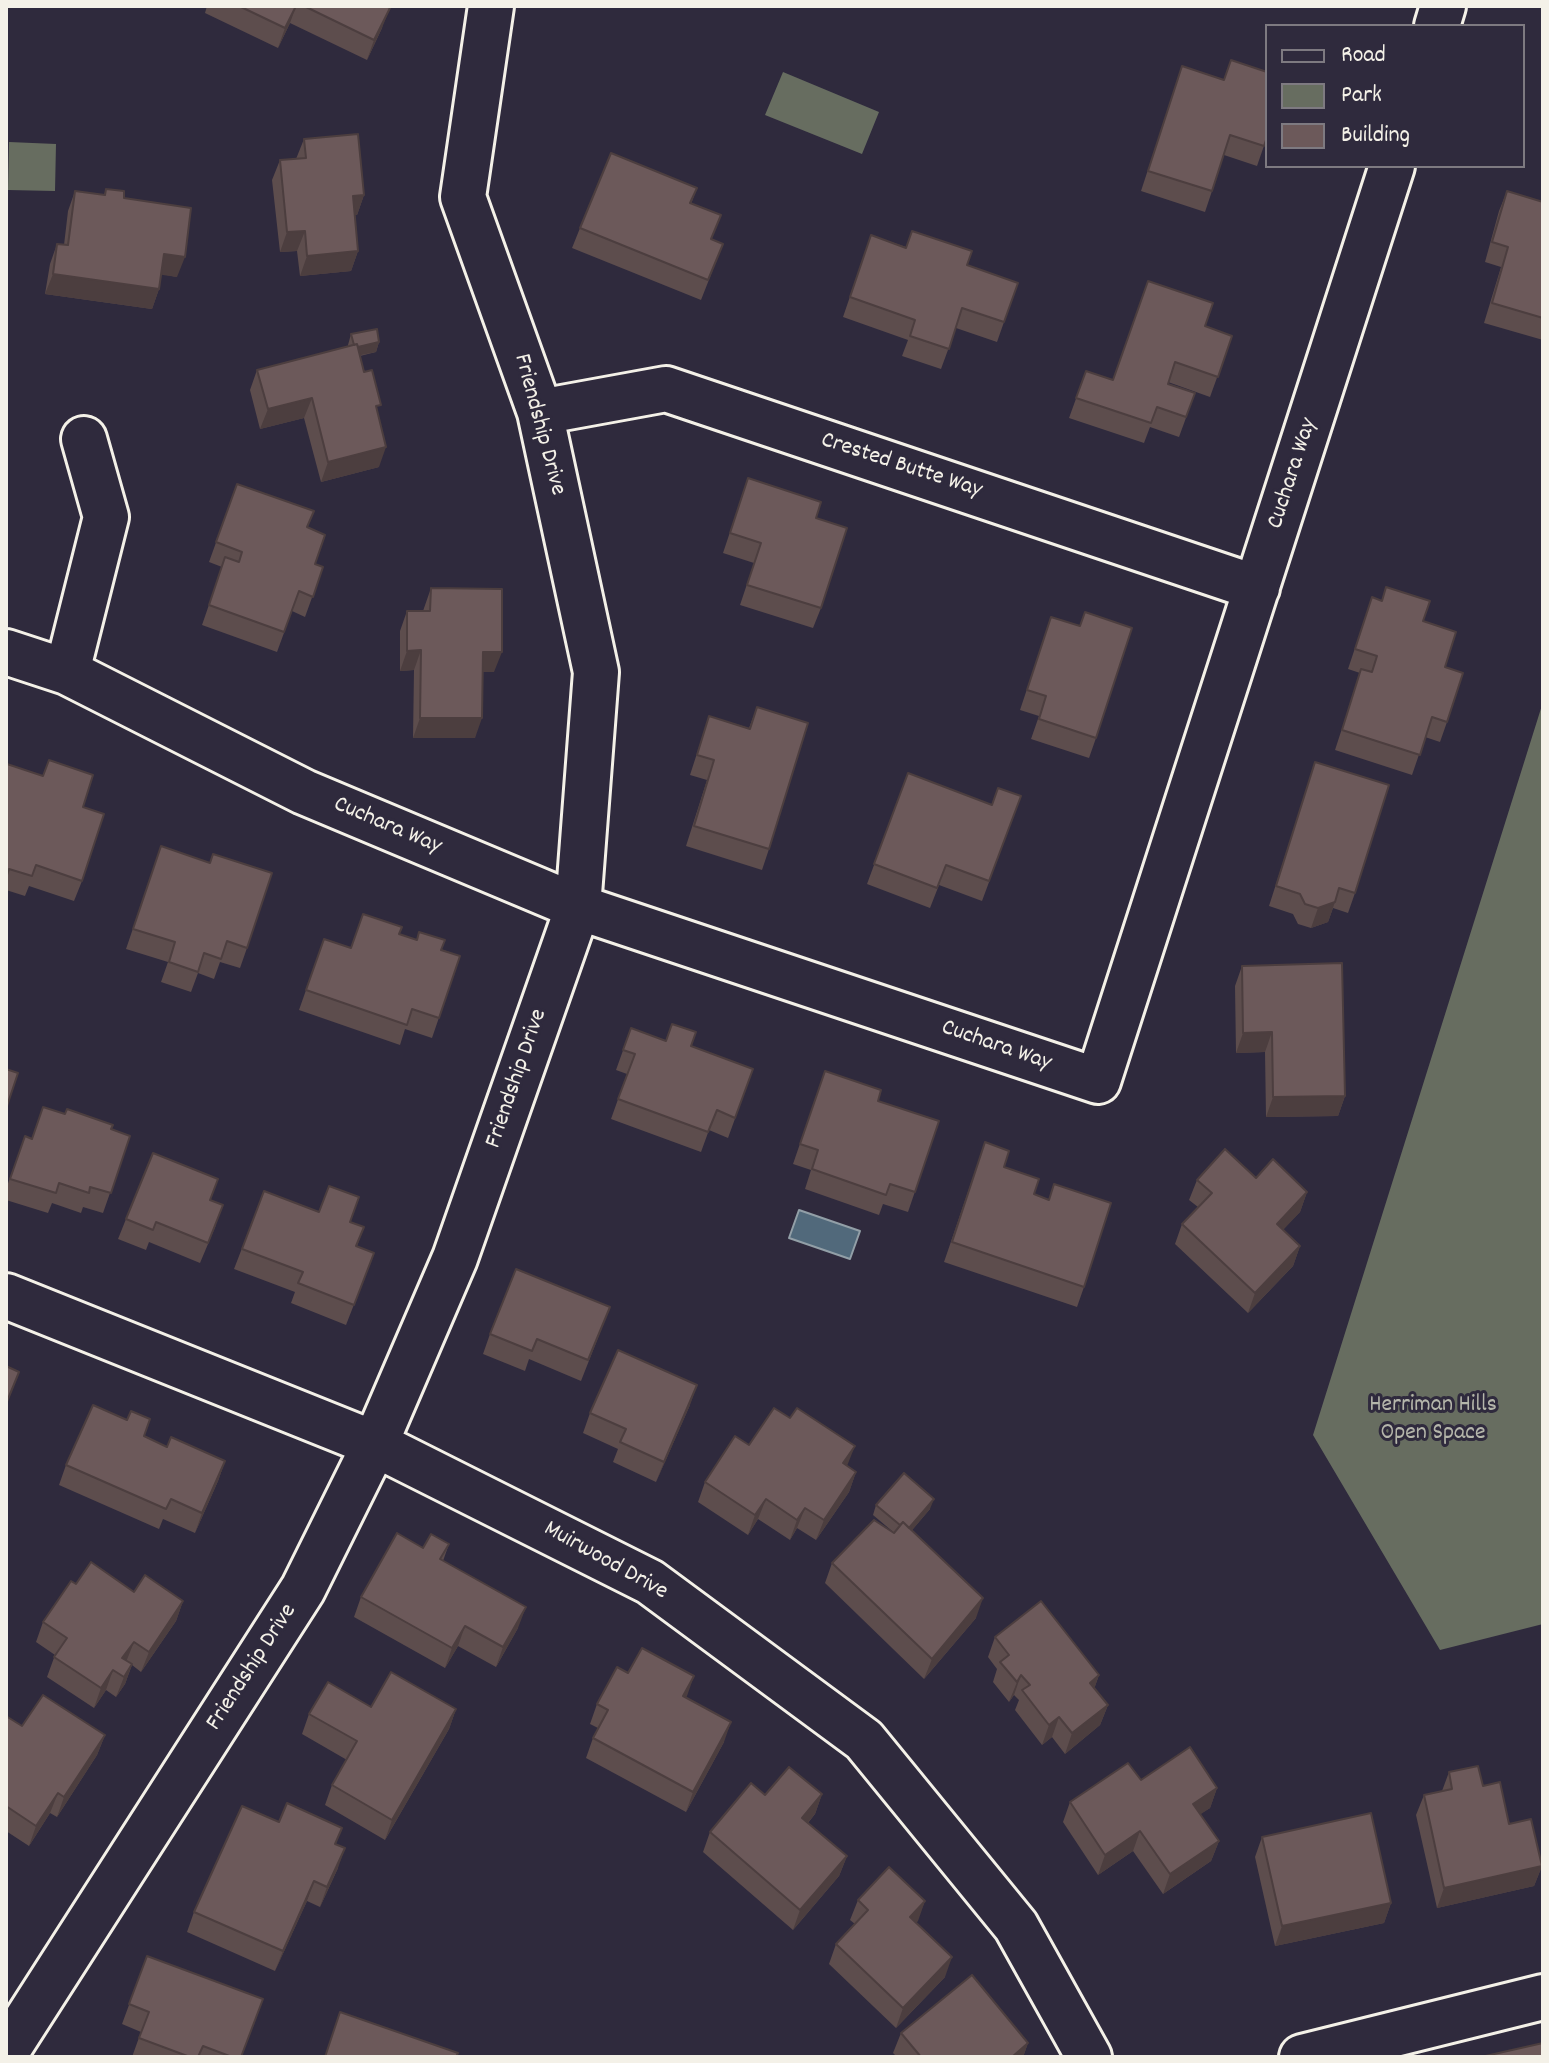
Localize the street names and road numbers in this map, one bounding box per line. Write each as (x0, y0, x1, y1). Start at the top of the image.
street label: Friendship Drive (505, 351, 571, 499)
street label: Cuchara Way (1263, 415, 1325, 533)
street label: Crested Butte Way (817, 427, 985, 507)
street label: Cuchara Way (329, 791, 445, 863)
street label: Friendship Drive (481, 1006, 555, 1152)
street label: Cuchara Way (937, 1015, 1055, 1079)
street label: Muirwood Drive (538, 1516, 672, 1608)
street label: Friendship Drive (201, 1599, 305, 1737)

